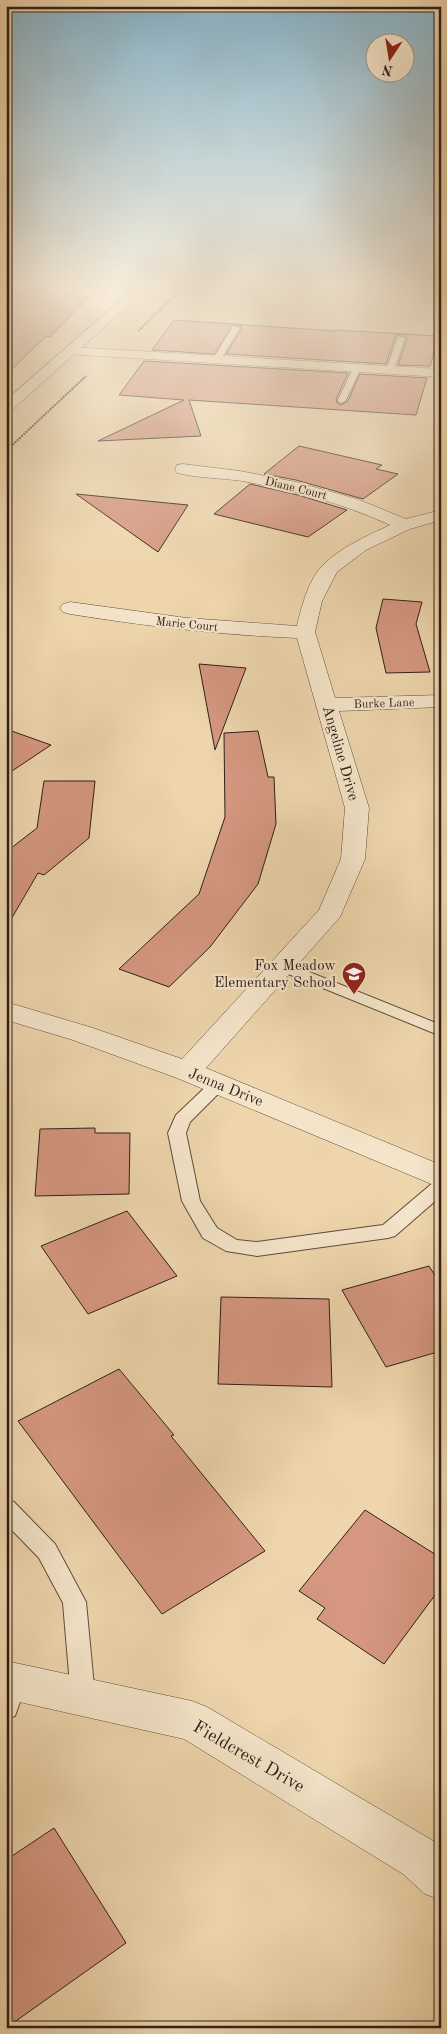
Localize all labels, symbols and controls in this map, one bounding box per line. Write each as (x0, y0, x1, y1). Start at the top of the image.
north arrow (364, 32, 414, 82)
text: N (381, 62, 394, 78)
street label: Diane Court (264, 475, 328, 502)
street label: Marie Court (155, 616, 219, 634)
street label: Burke Lane (353, 697, 415, 711)
street label: Angeline Drive (319, 704, 360, 803)
place label: Fox Meadow Elementary School (214, 959, 336, 991)
school or university icon: Fox Meadow Elementary School (341, 961, 367, 995)
street label: Jenna Drive (186, 1067, 265, 1110)
street label: Fieldcrest Drive (190, 1718, 307, 1796)

